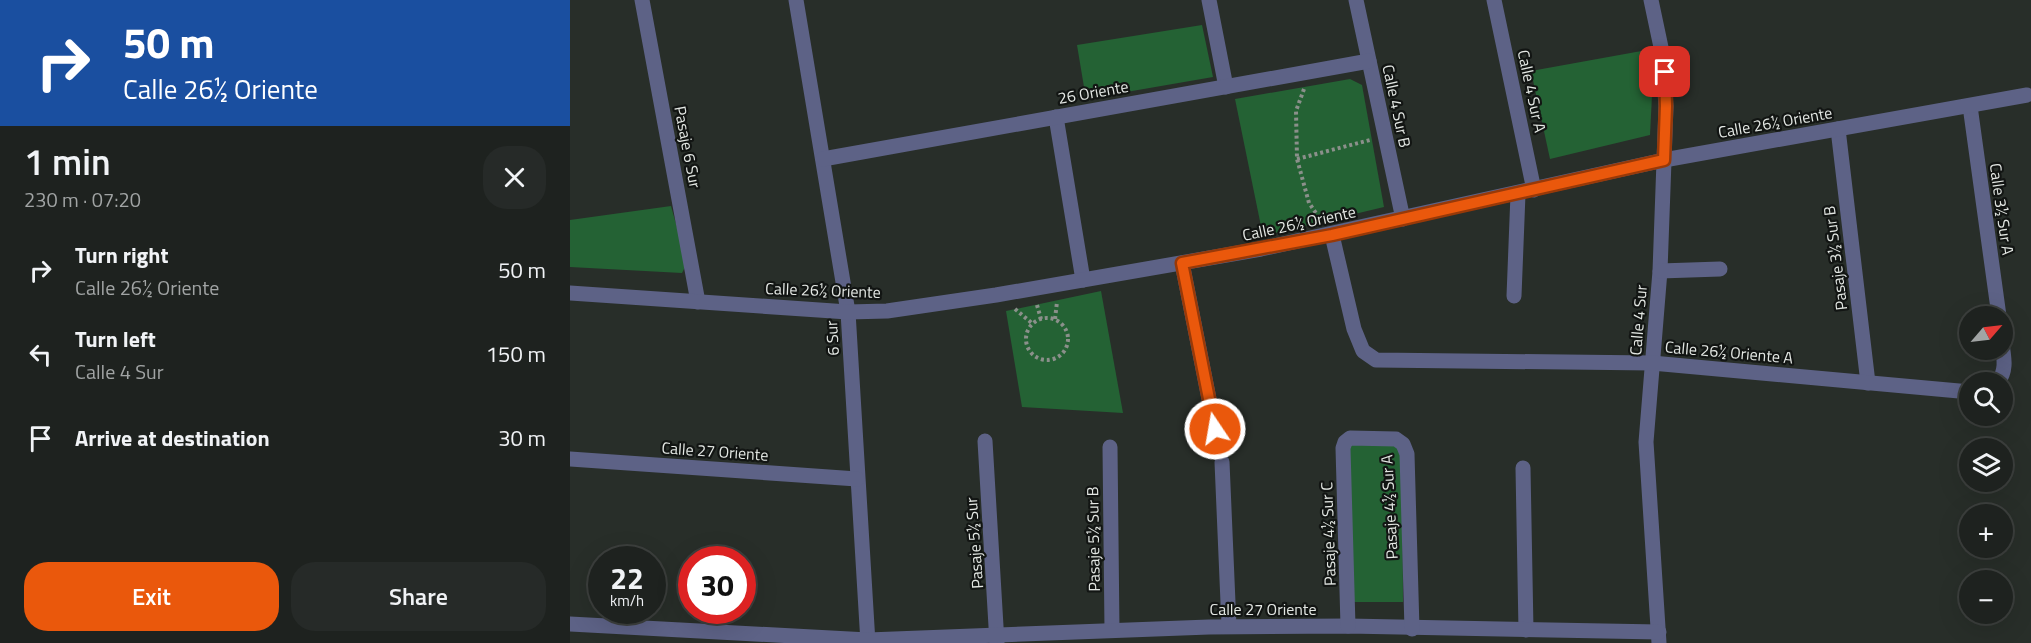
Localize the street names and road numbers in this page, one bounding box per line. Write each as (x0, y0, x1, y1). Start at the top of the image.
street label: Calle 4 Sur A (1512, 47, 1553, 135)
street label: Calle 4 Sur B (1377, 62, 1418, 150)
street label: 26 Oriente (1056, 74, 1130, 110)
street label: Calle 26½ Oriente (1716, 100, 1834, 144)
street label: Pasaje 6 Sur (668, 104, 708, 191)
street label: Calle 3½ Sur A (1984, 162, 2020, 257)
street label: Calle 26½ Oriente (1240, 199, 1358, 247)
street label: Pasaje 3½ Sur B (1817, 204, 1853, 312)
street label: Calle 26½ Oriente (765, 276, 881, 304)
street label: Calle 4 Sur (1623, 283, 1653, 356)
street label: 6 Sur (819, 319, 845, 356)
street label: Calle 26½ Oriente A (1664, 334, 1795, 370)
street label: Calle 27 Oriente (661, 435, 769, 467)
street label: Pasaje 4½ Sur A (1374, 454, 1404, 560)
street label: Pasaje 4½ Sur C (1314, 481, 1342, 586)
street label: Pasaje 5½ Sur B (1080, 486, 1106, 592)
street label: Pasaje 5½ Sur (959, 496, 989, 590)
street label: Calle 27 Oriente (1209, 597, 1317, 621)

